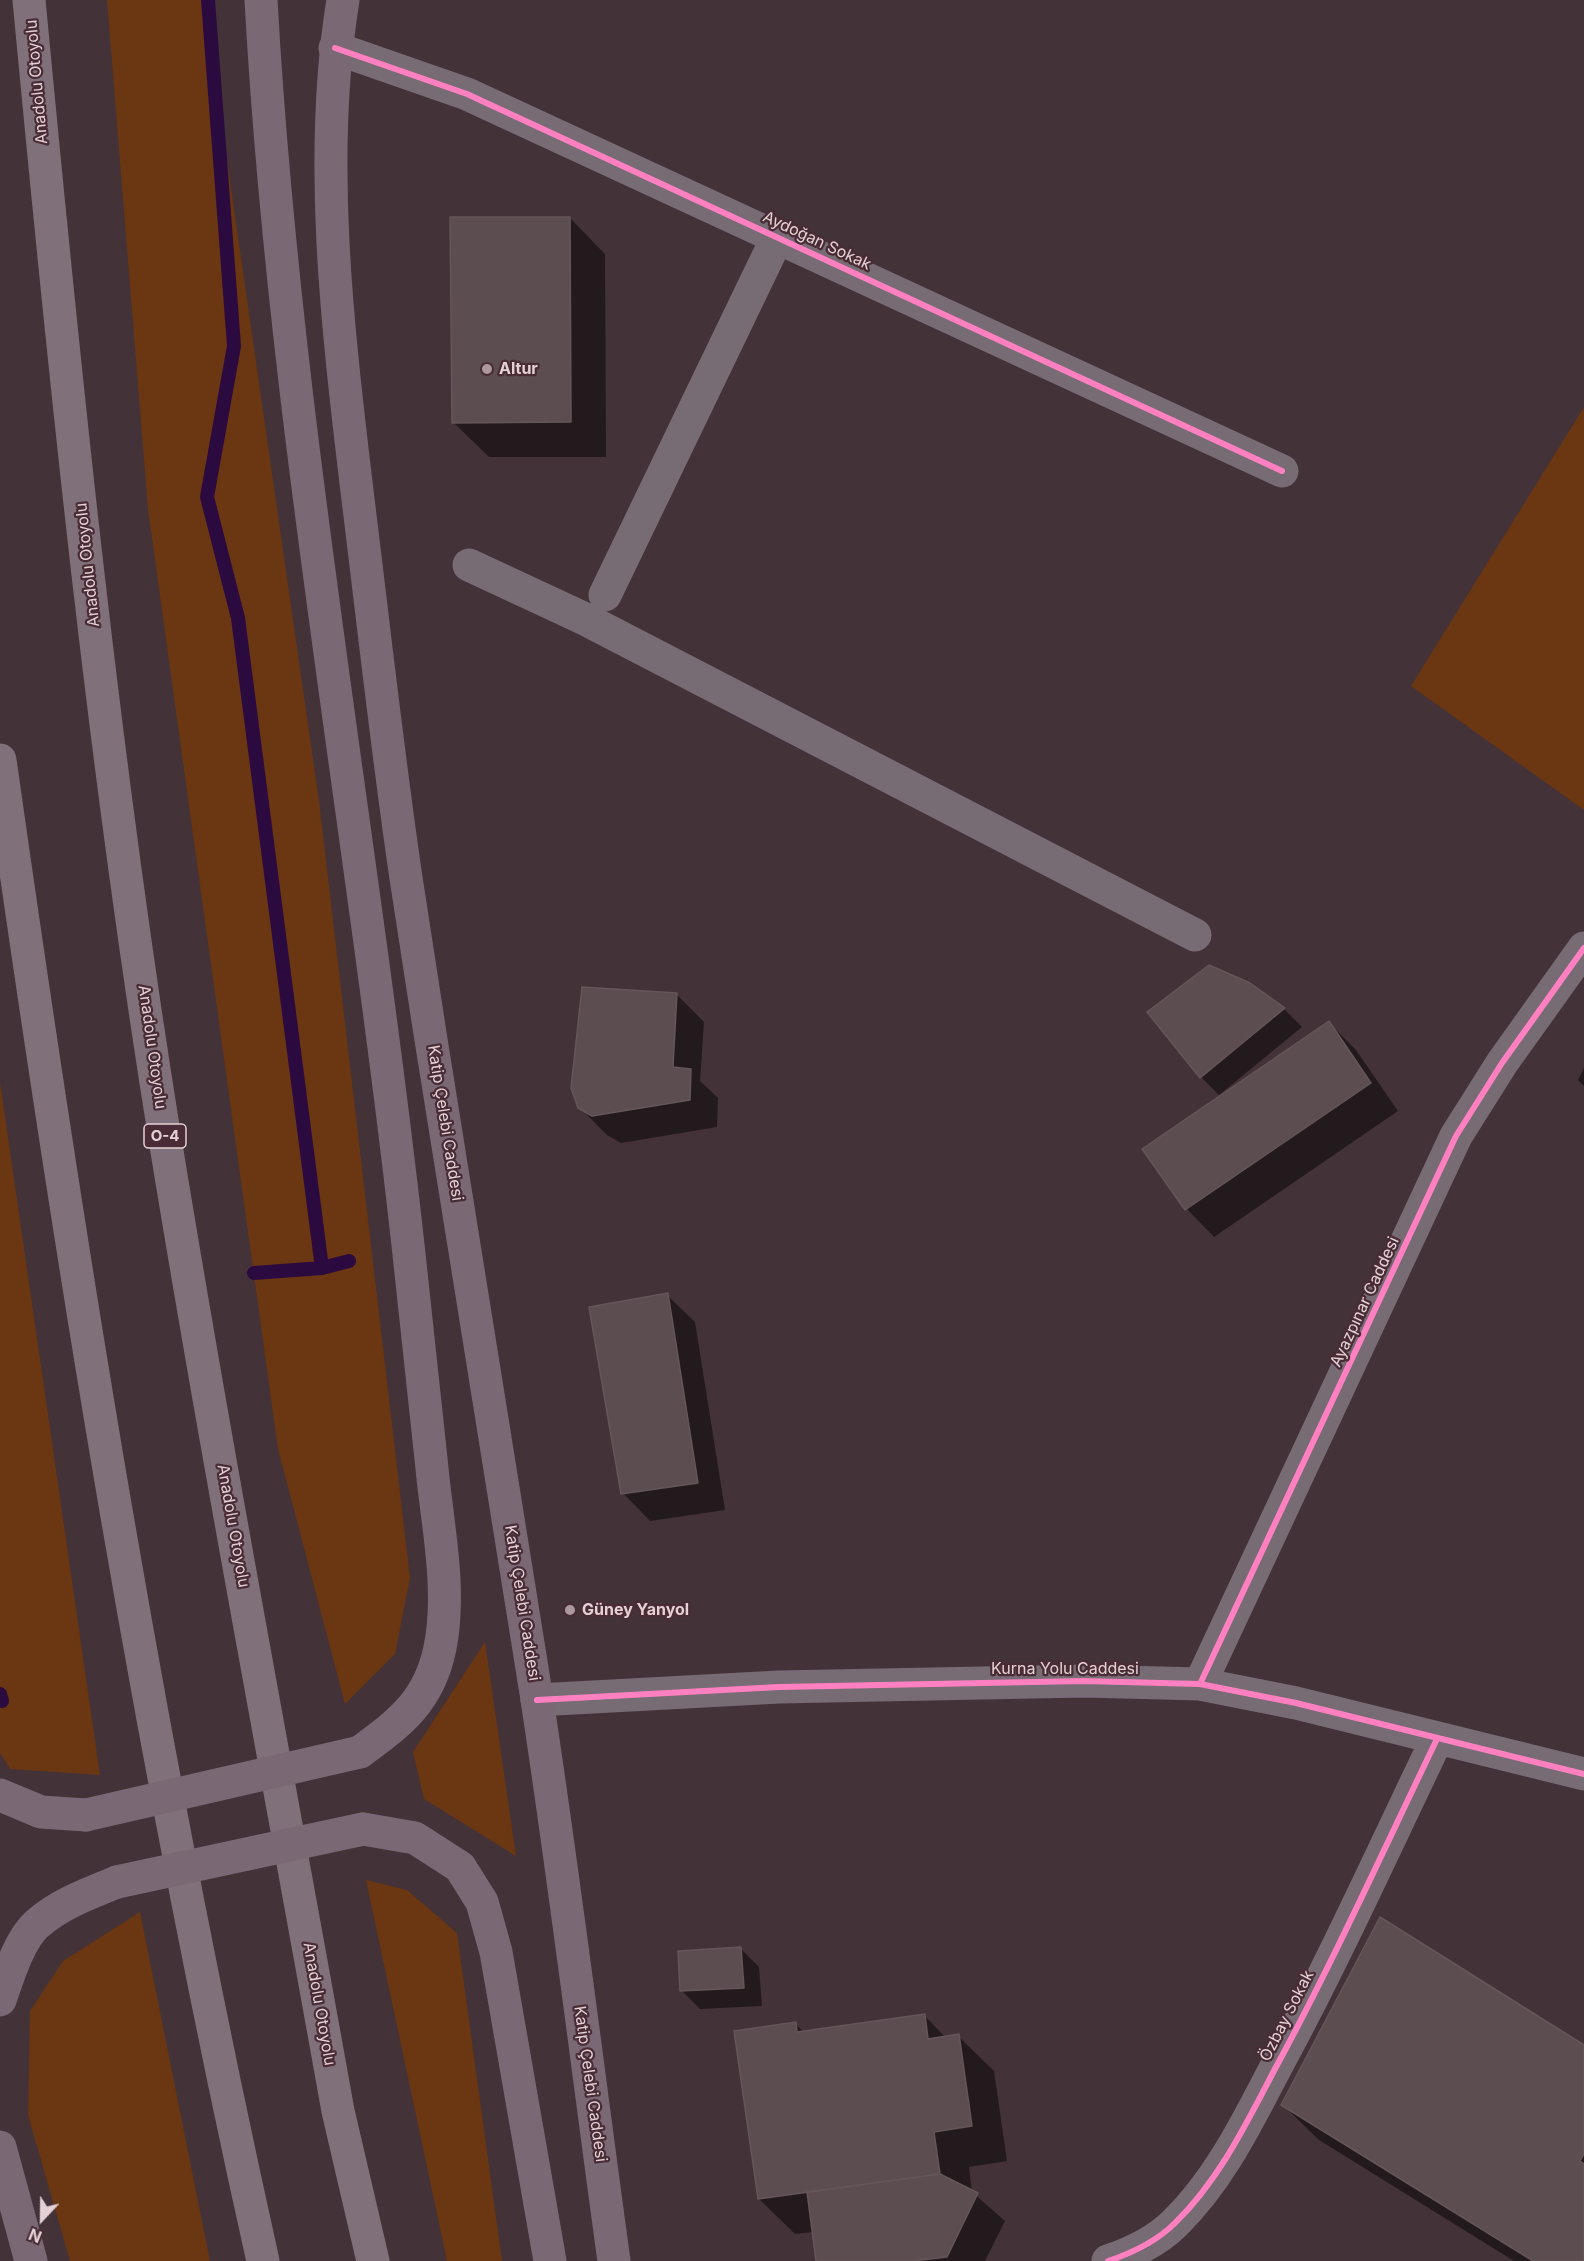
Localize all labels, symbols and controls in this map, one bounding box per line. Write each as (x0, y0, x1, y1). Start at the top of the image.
street label: Anadolu Otoyolu (22, 19, 52, 145)
street label: Aydoğan Sokak (760, 208, 874, 274)
place label: Altur (499, 359, 538, 379)
marker: Altur (480, 362, 494, 376)
street label: Anadolu Otoyolu (72, 502, 104, 628)
street label: Anadolu Otoyolu (134, 984, 170, 1110)
street label: Katip Çelebi Caddesi (423, 1044, 467, 1202)
road number: O-4 (144, 1124, 186, 1148)
street label: Ayazpınar Caddesi (1326, 1234, 1404, 1370)
street label: Anadolu Otoyolu (213, 1463, 253, 1589)
street label: Katip Çelebi Caddesi (500, 1524, 544, 1682)
place label: Güney Yanyol (582, 1600, 689, 1620)
marker: Güney Yanyol (563, 1603, 577, 1617)
street label: Kurna Yolu Caddesi (991, 1659, 1139, 1679)
street label: Anadolu Otoyolu (299, 1941, 339, 2067)
street label: Özbay Sokak (1256, 1967, 1318, 2065)
street label: Katip Çelebi Caddesi (570, 2005, 610, 2163)
north arrow (12, 2189, 72, 2249)
text: N (26, 2224, 45, 2247)

